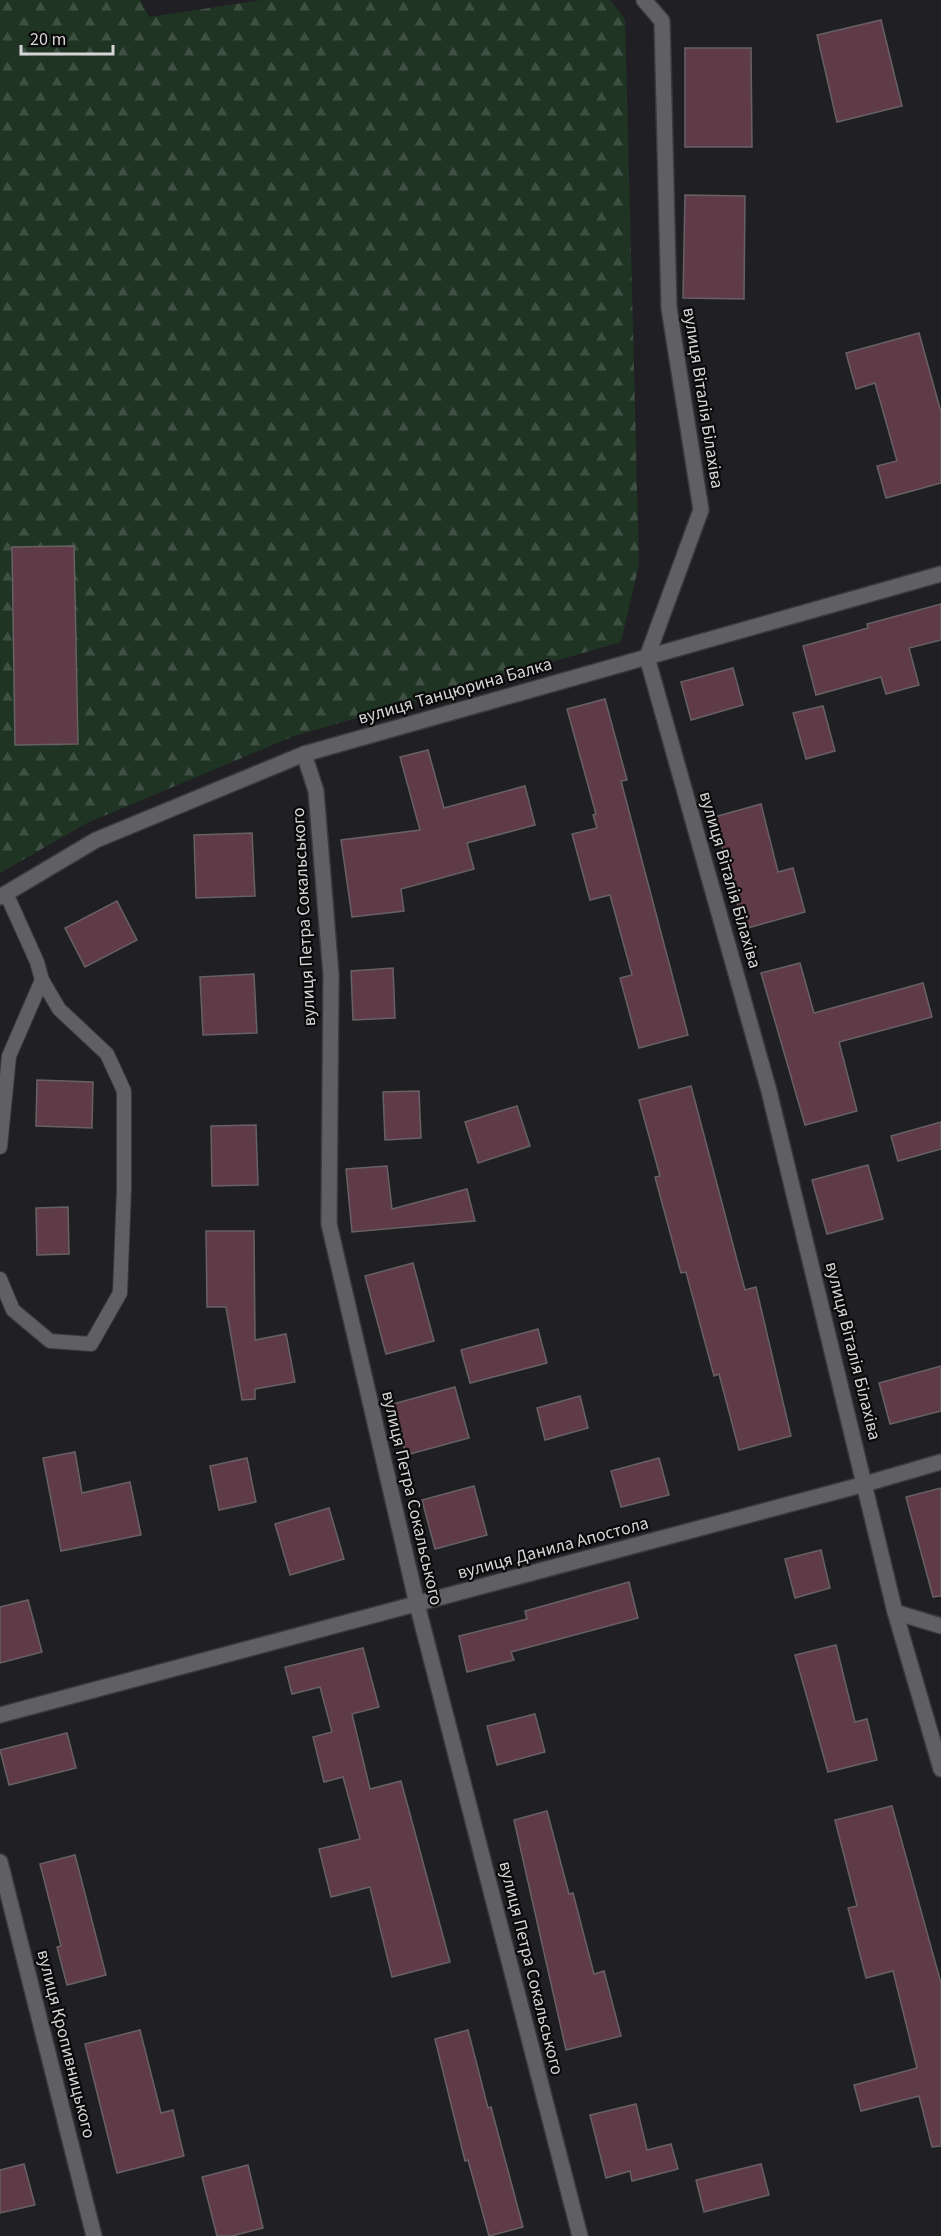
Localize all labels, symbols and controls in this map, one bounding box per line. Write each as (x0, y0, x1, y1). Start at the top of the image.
scale bar (21, 18, 112, 56)
text: 20 m (30, 27, 66, 52)
street label: вулиця Віталія Білахіва (676, 306, 730, 490)
street label: вулиця Танцюрина Балка (355, 651, 555, 731)
street label: вулиця Віталія Білахіва (693, 789, 767, 971)
street label: вулиця Петра Сокальського (286, 807, 322, 1027)
street label: вулиця Віталія Білахіва (819, 1259, 887, 1443)
street label: вулиця Петра Сокальського (375, 1388, 449, 1608)
street label: вулиця Данила Апостола (455, 1510, 651, 1586)
street label: вулиця Петра Сокальського (492, 1859, 570, 2077)
street label: вулиця Кропивницького (30, 1947, 102, 2141)

